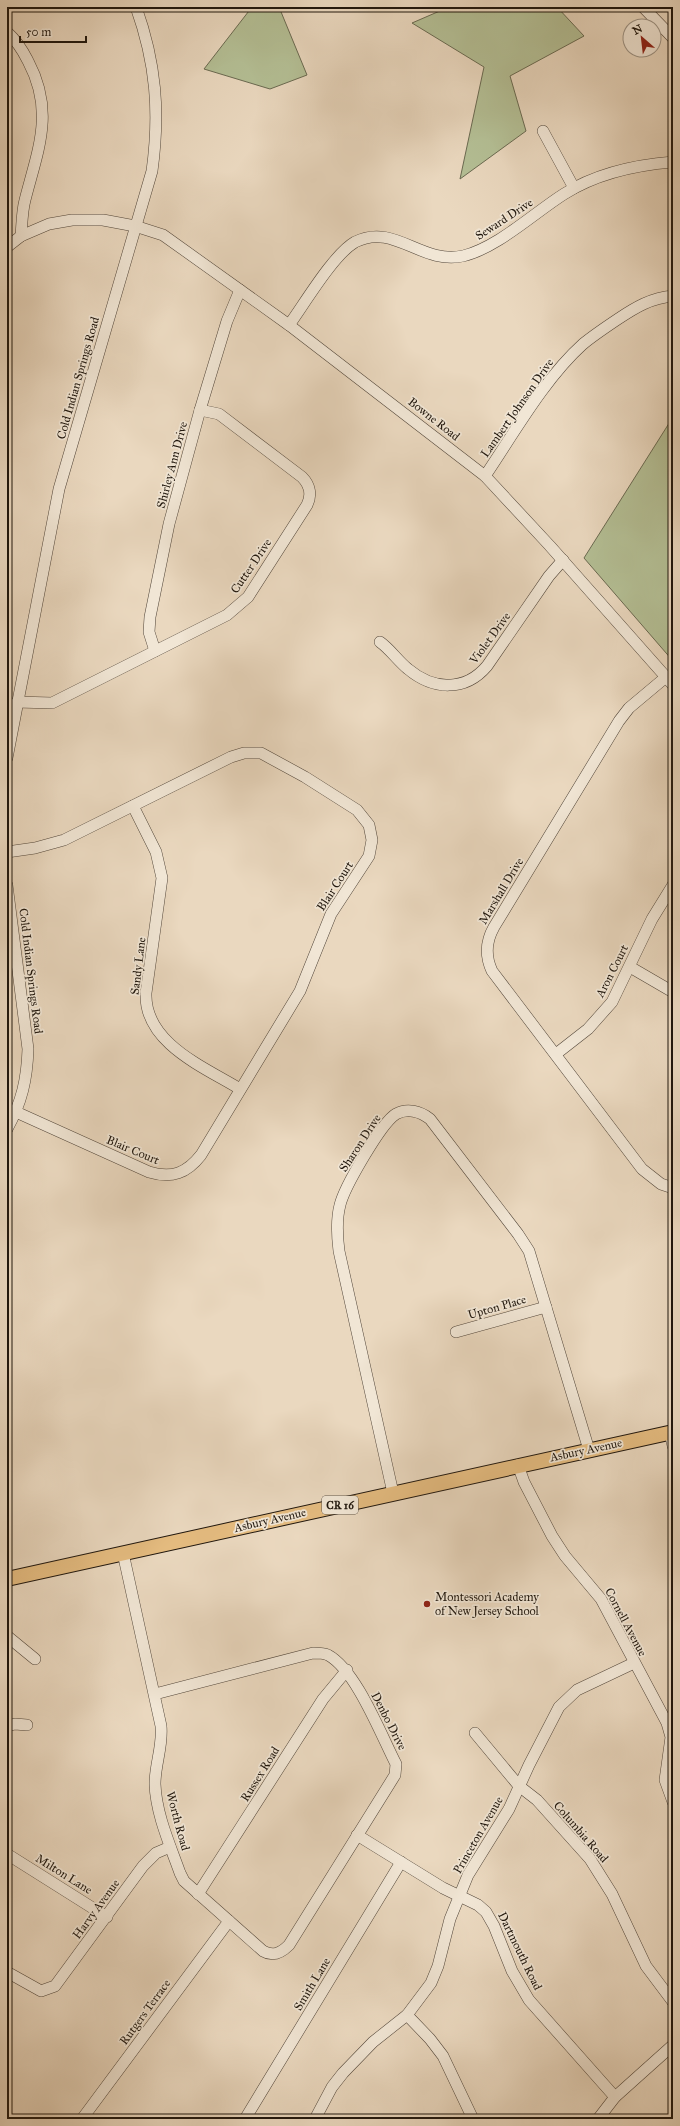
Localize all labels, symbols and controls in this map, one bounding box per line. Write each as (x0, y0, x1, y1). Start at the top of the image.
scale bar (20, 18, 86, 44)
north arrow (622, 18, 662, 58)
text: N (630, 21, 645, 38)
text: 50 m (26, 25, 51, 39)
street label: Seward Drive (473, 195, 535, 243)
street label: Cold Indian Springs Road (54, 315, 103, 441)
street label: Lambert Johnson Drive (478, 356, 557, 461)
street label: Bowne Road (405, 395, 463, 443)
street label: Shirley Ann Drive (154, 420, 190, 510)
street label: Cutter Drive (228, 536, 274, 596)
street label: Violet Drive (466, 609, 513, 667)
street label: Marshall Drive (476, 855, 526, 927)
street label: Blair Court (314, 858, 357, 913)
street label: Cold Indian Springs Road (15, 907, 46, 1035)
street label: Sandy Lane (128, 936, 148, 996)
street label: Aron Court (592, 942, 632, 1001)
street label: Sharon Drive (336, 1111, 384, 1175)
street label: Blair Court (104, 1133, 162, 1168)
street label: Upton Place (466, 1292, 528, 1322)
street label: Asbury Avenue (548, 1436, 623, 1465)
road number: CR 16 (322, 1496, 358, 1514)
street label: Asbury Avenue (232, 1505, 307, 1535)
street label: Cornell Avenue (602, 1585, 650, 1659)
place label: Montessori Academy of New Jersey School (435, 1590, 540, 1619)
marker: Montessori Academy of New Jersey School (422, 1599, 432, 1609)
street label: Denbo Drive (368, 1690, 410, 1752)
street label: Russex Road (238, 1744, 282, 1804)
street label: Worth Road (163, 1790, 193, 1852)
street label: Princeton Avenue (450, 1794, 506, 1876)
street label: Columbia Road (551, 1799, 611, 1865)
street label: Milton Lane (33, 1851, 95, 1897)
street label: Harvy Avenue (70, 1877, 122, 1941)
street label: Dartmouth Road (495, 1910, 545, 1992)
street label: Smith Lane (291, 1955, 333, 2013)
street label: Rutgers Terrace (117, 1977, 174, 2048)

